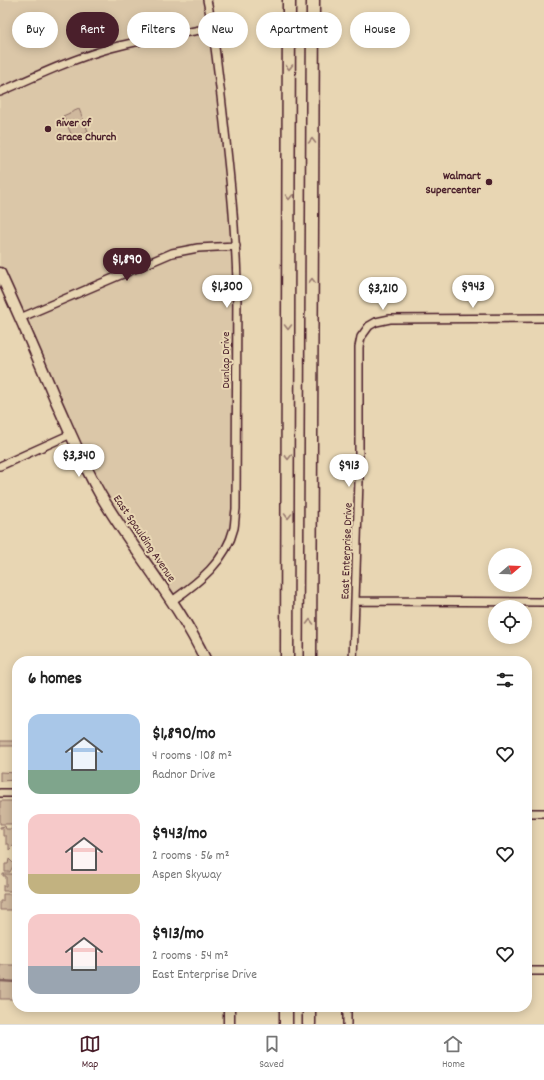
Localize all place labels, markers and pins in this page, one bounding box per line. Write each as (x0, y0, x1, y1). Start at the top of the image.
place label: River of Grace Church (56, 115, 117, 146)
marker: River of Grace Church (43, 124, 53, 134)
place label: Walmart Supercenter (425, 168, 482, 199)
marker: Walmart Supercenter (484, 177, 494, 187)
pin: $1,890 (94, 248, 160, 282)
pin: $1,300 (194, 275, 260, 309)
pin: $943 (449, 275, 497, 309)
pin: $3,210 (350, 277, 416, 311)
pin: $3,340 (46, 444, 112, 478)
pin: $913 (325, 454, 373, 488)

